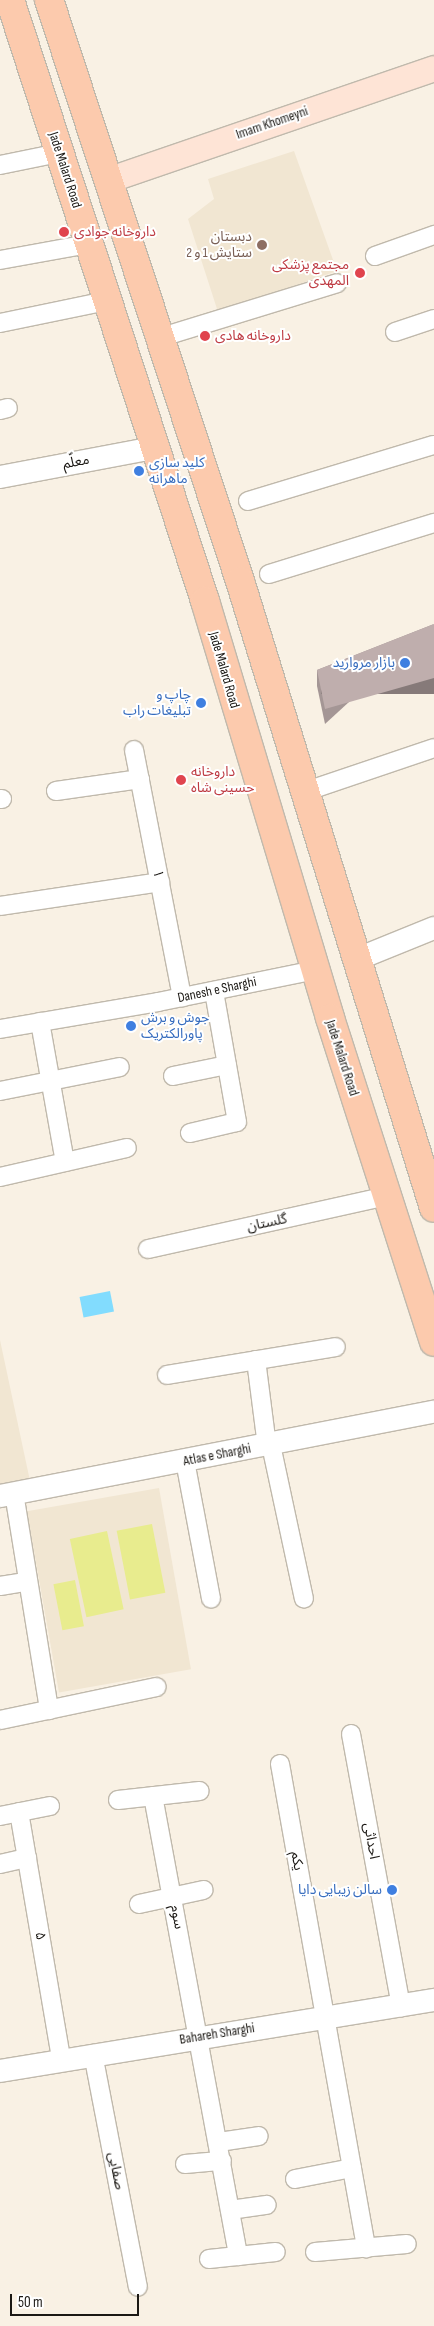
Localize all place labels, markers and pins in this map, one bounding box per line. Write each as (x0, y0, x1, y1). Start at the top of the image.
place label: داروخانه جوادی (74, 224, 156, 240)
marker: داروخانه جوادی (58, 226, 70, 238)
place label: دبستان ستایش 1 و 2 (186, 229, 252, 262)
marker: دبستان ستایش 1 و 2 (256, 239, 268, 251)
place label: مجتمع پزشکی المهدی (272, 257, 349, 290)
marker: مجتمع پزشکی المهدی (353, 266, 367, 280)
place label: داروخانه هادی (215, 328, 291, 344)
marker: داروخانه هادی (199, 330, 211, 342)
place label: کلید سازی ماهرانه (149, 455, 205, 488)
marker: کلید سازی ماهرانه (133, 465, 145, 477)
place label: بازار مروارید (333, 655, 395, 671)
marker: بازار مروارید (399, 657, 411, 669)
place label: چاپ و تبلیغات راب (123, 687, 191, 720)
marker: چاپ و تبلیغات راب (195, 697, 207, 709)
place label: داروخانه حسینی شاه (191, 764, 254, 796)
marker: داروخانه حسینی شاه (175, 774, 187, 786)
place label: جوش و برش پاورالکتریک (141, 1010, 209, 1042)
marker: جوش و برش پاورالکتریک (125, 1020, 137, 1032)
place label: سالن زیبایی دایا (298, 1882, 382, 1898)
marker: سالن زیبایی دایا (386, 1884, 398, 1896)

